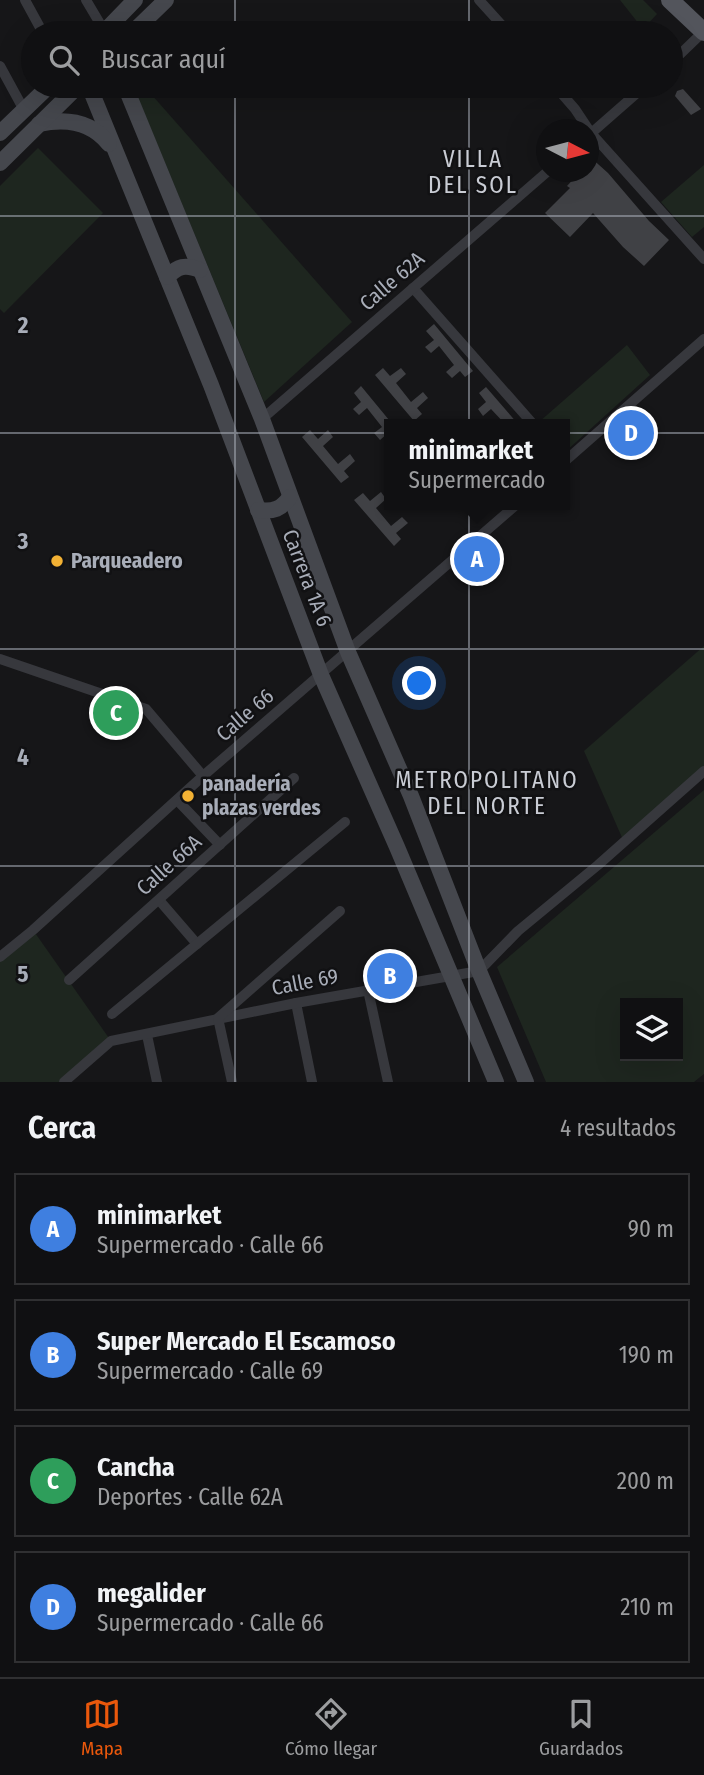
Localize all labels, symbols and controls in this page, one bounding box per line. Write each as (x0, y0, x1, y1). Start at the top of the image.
search box (21, 21, 683, 98)
icon: search (45, 41, 83, 79)
text: Buscar aquí (101, 44, 226, 75)
north arrow (536, 119, 599, 182)
district label: VILLA DEL SOL (428, 145, 518, 199)
street label: Calle 62A (354, 246, 430, 316)
text: 2 (17, 311, 29, 339)
pin: D (608, 407, 654, 459)
popup (384, 419, 570, 510)
text: minimarket (409, 435, 533, 466)
text: Supermercado (409, 466, 545, 494)
street label: Carrera 1A 6 (277, 526, 337, 630)
text: 3 (17, 527, 29, 555)
pin: A (454, 533, 500, 585)
place label: Parqueadero (71, 548, 183, 574)
marker: Parqueadero (49, 553, 65, 569)
your location (402, 666, 436, 700)
street label: Calle 66 (211, 683, 279, 747)
pin: C (93, 687, 139, 739)
text: 4 (17, 743, 29, 771)
district label: METROPOLITANO DEL NORTE (395, 766, 579, 820)
place label: panadería plazas verdes (202, 771, 321, 821)
marker: panadería plazas verdes (180, 788, 196, 804)
street label: Calle 66A (131, 829, 207, 901)
pin: B (367, 950, 413, 1002)
text: 5 (17, 960, 29, 988)
street label: Calle 69 (270, 963, 340, 1001)
map controls (620, 998, 683, 1061)
button: layers (620, 998, 683, 1061)
text: Cerca (28, 1110, 96, 1146)
text: 4 resultados (560, 1114, 676, 1142)
text: minimarket (97, 1200, 221, 1231)
text: A (47, 1215, 59, 1243)
text: 90 m (628, 1215, 674, 1243)
text: Supermercado · Calle 66 (97, 1231, 324, 1259)
text: Super Mercado El Escamoso (97, 1326, 396, 1357)
text: B (47, 1341, 59, 1369)
text: 190 m (619, 1341, 674, 1369)
text: Supermercado · Calle 69 (97, 1357, 323, 1385)
text: Cancha (97, 1452, 175, 1483)
text: C (47, 1467, 59, 1495)
text: 200 m (617, 1467, 674, 1495)
text: Deportes · Calle 62A (97, 1483, 283, 1511)
text: megalider (97, 1578, 206, 1609)
text: D (46, 1593, 60, 1621)
text: 210 m (620, 1593, 674, 1621)
text: Supermercado · Calle 66 (97, 1609, 324, 1637)
tab: Mapa (81, 1695, 123, 1760)
tab: Cómo llegar (285, 1695, 377, 1760)
tab: Guardados (539, 1695, 623, 1760)

